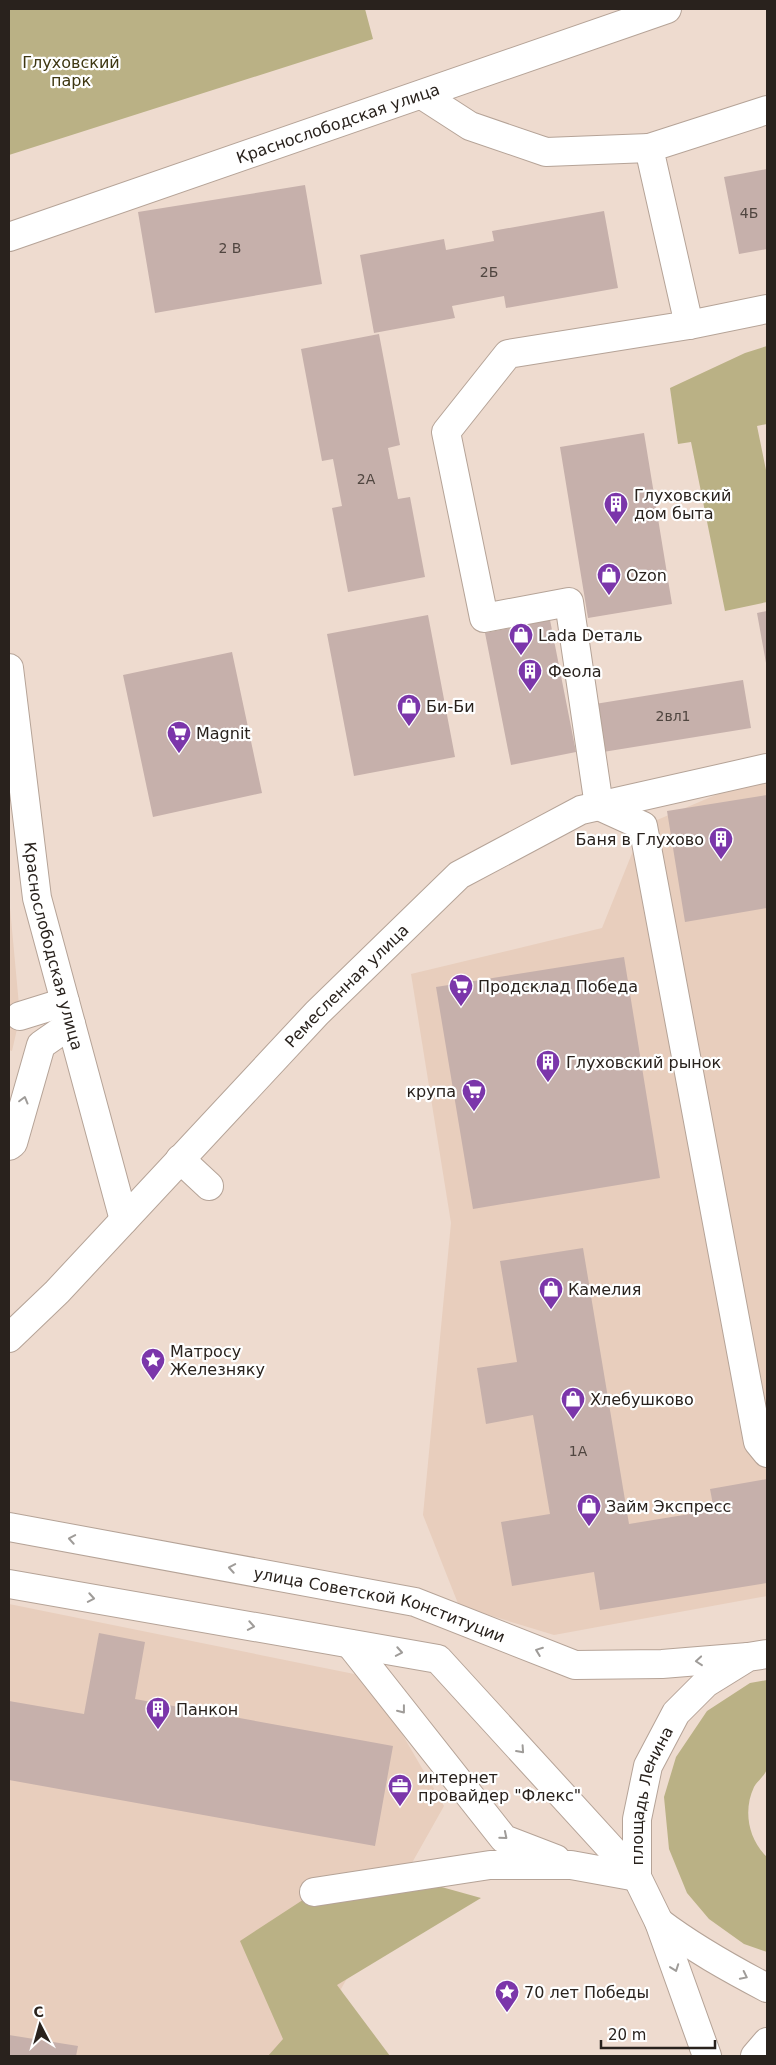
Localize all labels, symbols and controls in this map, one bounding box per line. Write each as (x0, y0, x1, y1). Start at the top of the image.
park label: Глуховский парк (22, 53, 120, 90)
street label: Краснослободская улица (234, 79, 442, 167)
house number: 4Б (740, 205, 758, 221)
house number: 2 В (219, 240, 241, 256)
house number: 2Б (480, 264, 498, 280)
house number: 2А (357, 471, 376, 487)
place label: Глуховский дом быта (634, 486, 731, 523)
building icon: Глуховский дом быта (603, 491, 629, 525)
shop icon: Ozon (596, 562, 622, 596)
place label: Ozon (626, 566, 667, 585)
shop icon: Lada Dеталь (508, 622, 534, 656)
place label: Lada Dеталь (538, 626, 643, 645)
building icon: Феола (517, 658, 543, 692)
place label: Феола (548, 662, 601, 681)
shop icon: Би-Би (396, 693, 422, 727)
place label: Би-Би (426, 697, 475, 716)
house number: 2вл1 (655, 708, 691, 724)
supermarket icon: Magnit (166, 720, 192, 754)
place label: Magnit (196, 724, 251, 743)
building icon: Баня в Глухово (708, 826, 734, 860)
place label: Баня в Глухово (576, 830, 704, 849)
street label: Краснослободская улица (21, 841, 87, 1052)
street label: Ремесленная улица (281, 920, 412, 1051)
supermarket icon: Продсклад Победа (448, 973, 474, 1007)
place label: Продсклад Победа (478, 977, 638, 996)
building icon: Глуховский рынок (535, 1049, 561, 1083)
place label: Глуховский рынок (566, 1053, 722, 1072)
supermarket icon: крупа (461, 1078, 487, 1112)
place label: крупа (406, 1082, 456, 1101)
one-way arrow (18, 1096, 29, 1105)
shop icon: Камелия (538, 1276, 564, 1310)
place label: Камелия (568, 1280, 641, 1299)
place label: Матросу Железняку (170, 1342, 265, 1379)
place icon: Матросу Железняку (140, 1347, 166, 1381)
shop icon: Хлебушково (560, 1386, 586, 1420)
place label: Хлебушково (590, 1390, 694, 1409)
house number: 1А (569, 1443, 588, 1459)
shop icon: Займ Экспресс (576, 1493, 602, 1527)
place label: Займ Экспресс (606, 1497, 731, 1516)
one-way arrow (68, 1534, 76, 1544)
one-way arrow (227, 1563, 236, 1574)
street label: улица Советской Конституции (252, 1563, 508, 1646)
one-way arrow (87, 1593, 96, 1603)
one-way arrow (247, 1621, 256, 1631)
one-way arrow (394, 1647, 403, 1657)
one-way arrow (535, 1647, 544, 1657)
one-way arrow (695, 1655, 703, 1666)
building icon: Панкон (145, 1696, 171, 1730)
place label: Панкон (176, 1700, 238, 1719)
one-way arrow (397, 1704, 405, 1713)
street label: площадь Ленина (628, 1723, 677, 1865)
one-way arrow (515, 1744, 524, 1753)
place label: интернет провайдер "Флекс" (418, 1768, 581, 1805)
office icon: интернет провайдер "Флекс" (387, 1773, 413, 1807)
one-way arrow (499, 1831, 508, 1840)
one-way arrow (669, 1963, 679, 1972)
one-way arrow (739, 1970, 748, 1980)
place icon: 70 лет Победы (494, 1979, 520, 2013)
place label: 70 лет Победы (524, 1983, 649, 2002)
north arrow (15, 2000, 65, 2050)
text: С (33, 2004, 45, 2021)
scale bar (601, 2018, 715, 2050)
text: 20 m (608, 2026, 646, 2044)

